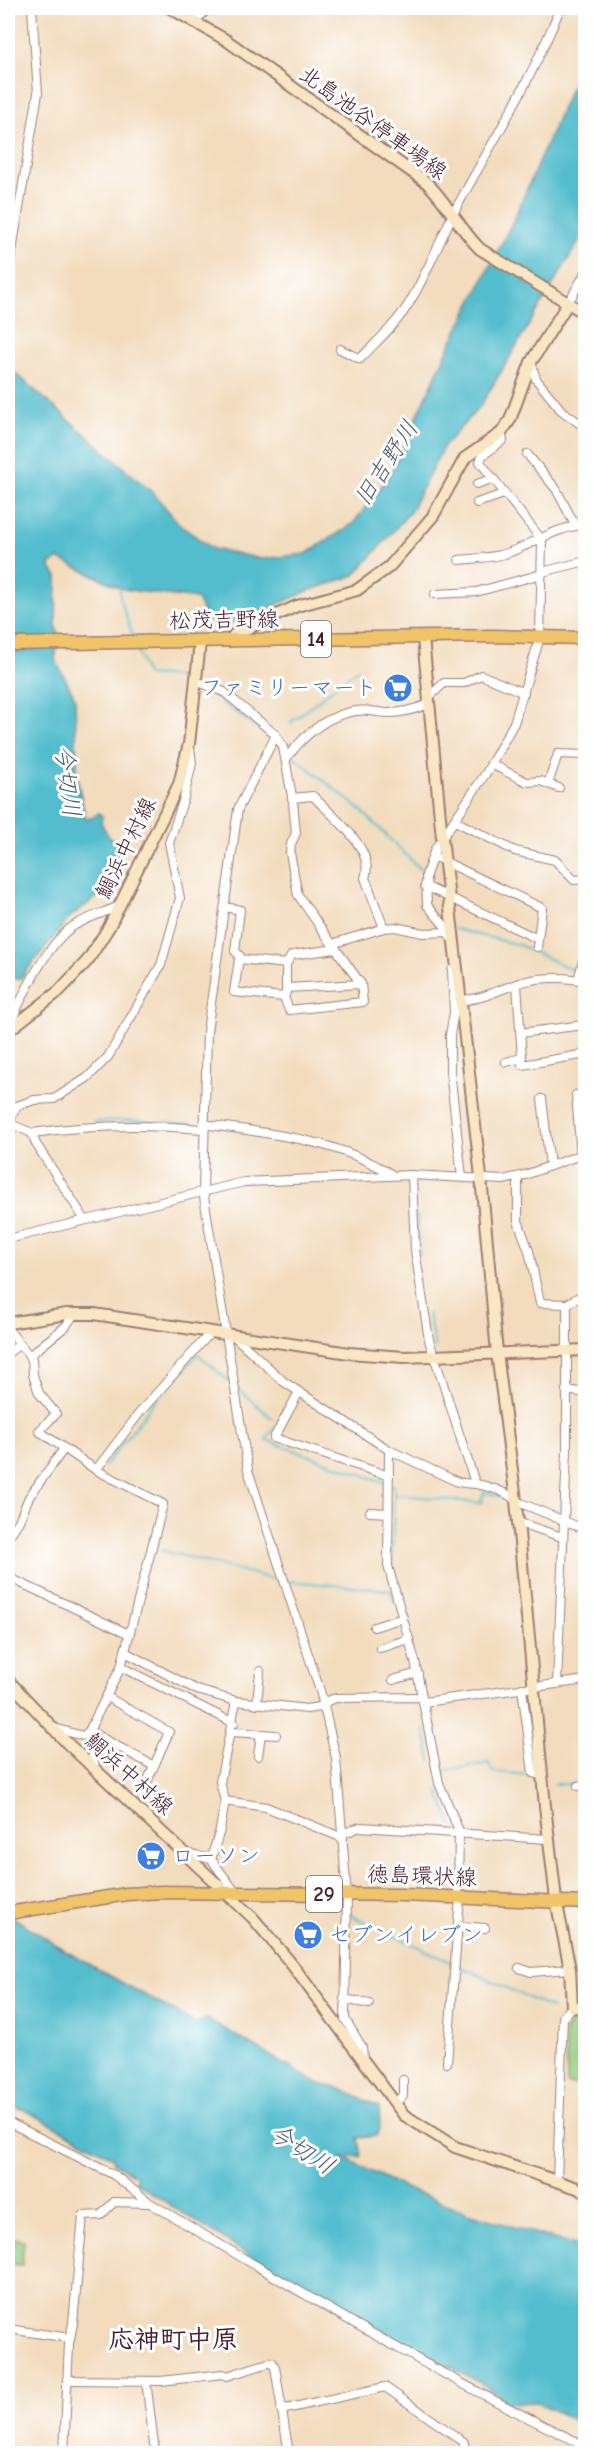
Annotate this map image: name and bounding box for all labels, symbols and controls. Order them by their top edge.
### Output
street label: 北島池谷停車場線 [294,61,452,185]
water label: 旧吉野川 [348,415,424,511]
street label: 松茂吉野線 [169,606,279,634]
road number: 14 [301,621,331,657]
supermarket icon: ファミリーマート [382,672,414,704]
place label: ファミリーマート [201,675,377,701]
water label: 今切川 [50,744,86,818]
street label: 鯛浜中村線 [90,793,162,903]
street label: 鯛浜中村線 [79,1728,179,1820]
supermarket icon: ローソン [135,1840,167,1872]
place label: ローソン [172,1843,260,1869]
street label: 徳島環状線 [367,1861,477,1891]
road number: 29 [306,1876,342,1912]
supermarket icon: セブンイレブン [292,1919,324,1951]
place label: セブンイレブン [329,1922,483,1948]
water label: 今切川 [264,2118,340,2180]
district label: 応神町中原 [108,2325,238,2355]

